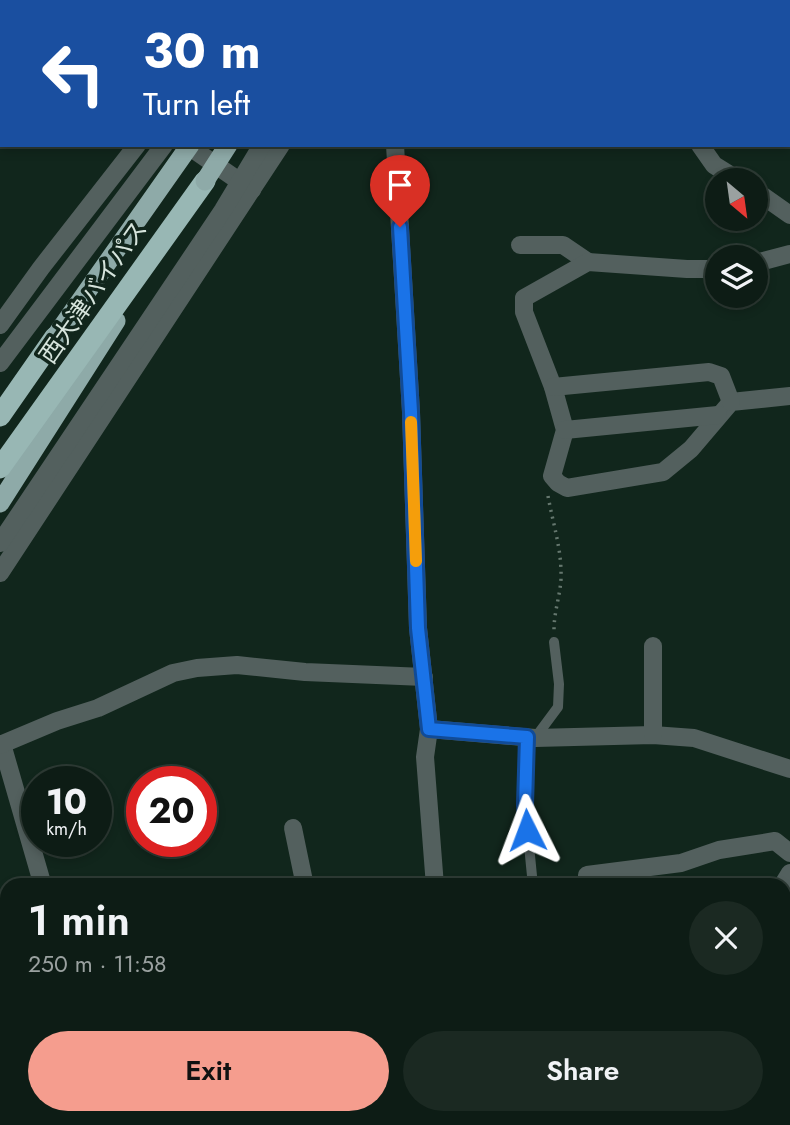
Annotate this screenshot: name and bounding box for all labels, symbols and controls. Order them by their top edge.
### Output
text: 30 m [143,16,261,86]
icon: left [28,28,119,119]
text: Turn left [143,81,250,127]
pin [370,155,430,227]
icon: arrive [381,166,419,204]
north arrow [705,168,768,231]
map controls [705,168,768,308]
street label: 西大津バイパス [31,213,155,371]
button: layers [705,245,768,308]
speed limit sign: 20 [126,766,217,857]
text: 10 [46,777,87,827]
position arrow [490,793,564,867]
text: km/h [46,816,87,842]
text: 1 min [28,890,130,951]
button: close [689,901,763,975]
text: 250 m · 11:58 [28,947,167,981]
button: Exit [28,1031,389,1111]
button: Share [403,1031,763,1111]

